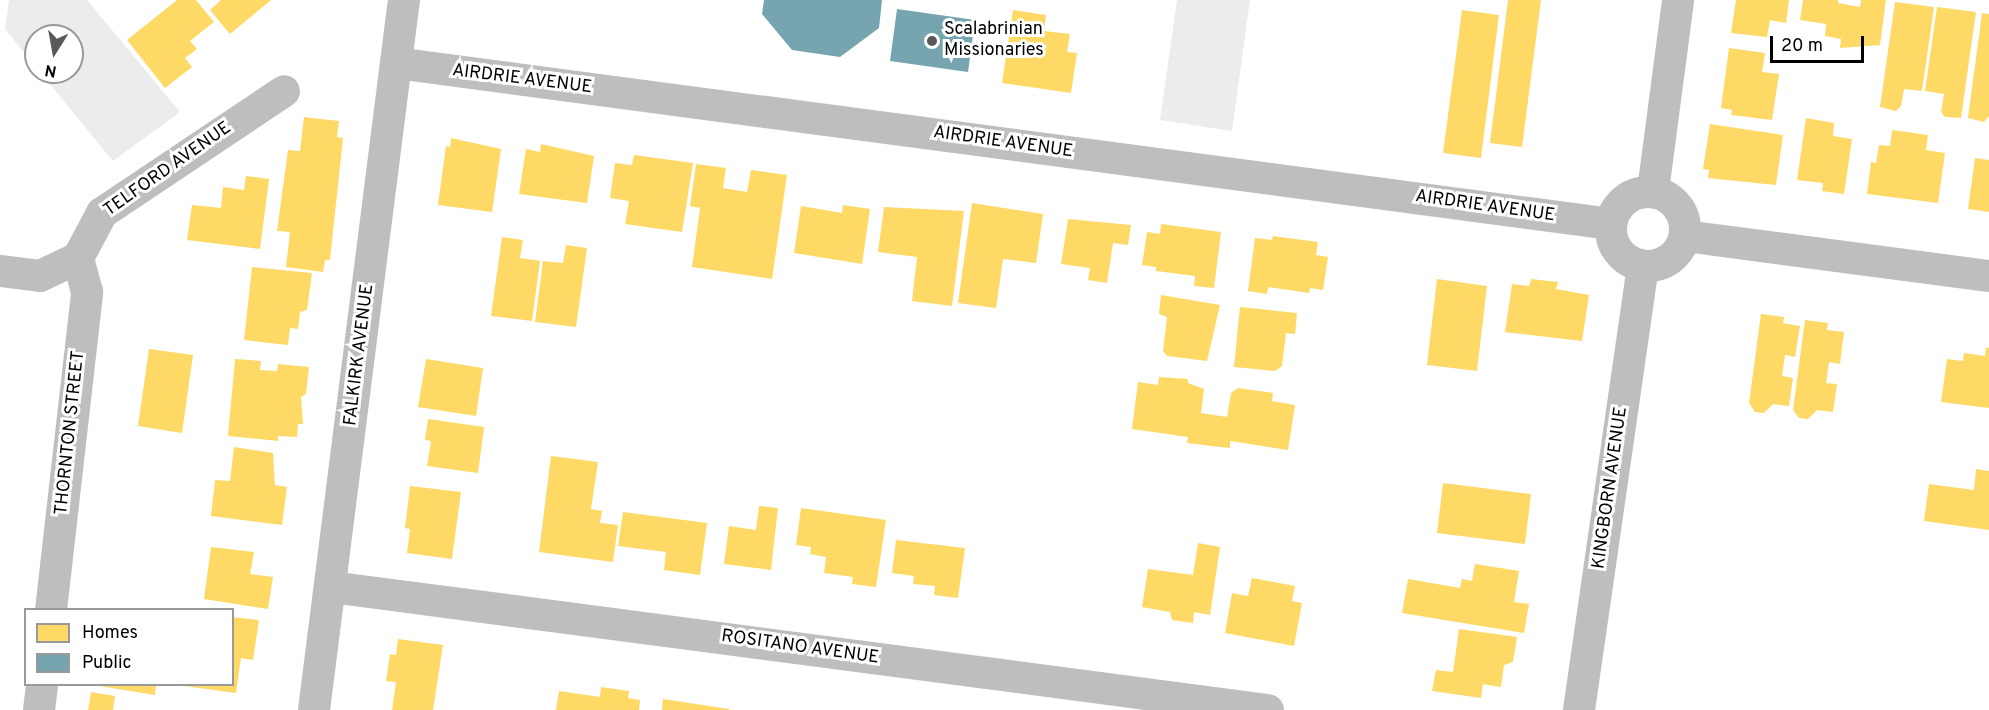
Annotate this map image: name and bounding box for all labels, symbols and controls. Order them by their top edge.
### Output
place label: Scalabrinian Missionaries [944,20,1044,63]
north arrow [24,24,84,84]
scale bar [1773,24,1868,62]
marker: Scalabrinian Missionaries [925,34,939,48]
text: 20 m [1781,35,1823,58]
text: N [43,59,58,81]
street label: AIRDRIE AVENUE [450,61,594,99]
street label: TELFORD AVENUE [100,118,236,222]
street label: AIRDRIE AVENUE [931,122,1075,164]
street label: AIRDRIE AVENUE [1413,186,1557,228]
street label: FALKIRK AVENUE [341,283,379,427]
street label: THORNTON STREET [52,350,90,516]
street label: KINGBORN AVENUE [1589,405,1633,571]
legend [24,608,234,686]
text: Homes [82,622,138,645]
street label: ROSITANO AVENUE [719,626,881,670]
text: Public [82,652,132,675]

